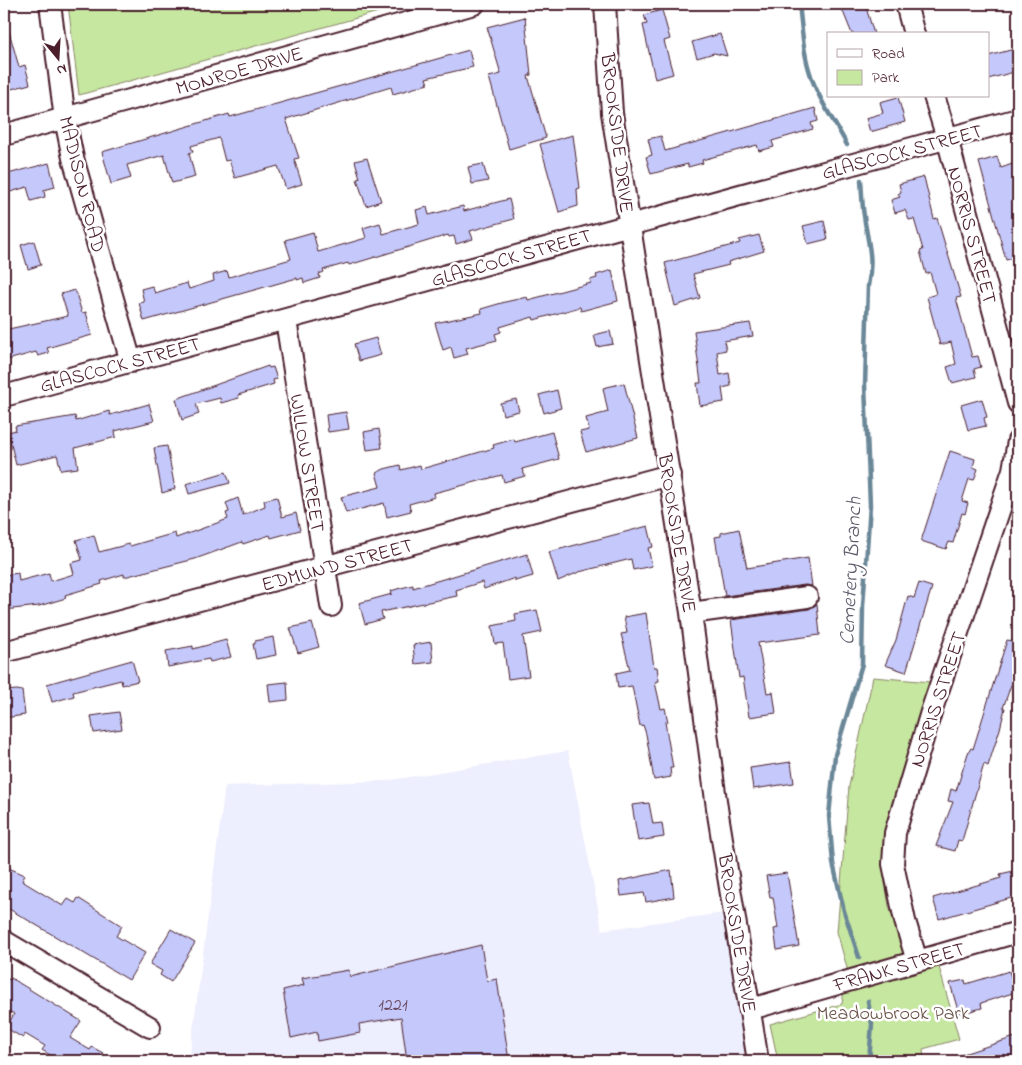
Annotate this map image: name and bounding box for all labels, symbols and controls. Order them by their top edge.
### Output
north arrow [32,32,82,82]
legend [827,32,990,98]
street label: MONROE DRIVE [173,40,307,104]
text: Road [872,43,905,65]
street label: BROOKSIDE DRIVE [591,51,640,215]
text: N [54,57,69,80]
text: Park [872,67,900,89]
street label: MADISON ROAD [50,113,112,256]
street label: GLASCOCK STREET [819,118,986,189]
street label: NORRIS STREET [938,164,1003,308]
street label: GLASCOCK STREET [428,223,595,296]
street label: GLASCOCK STREET [37,331,204,402]
street label: WILLOW STREET [280,392,331,535]
street label: BROOKSIDE DRIVE [648,451,702,615]
water label: Cemetery Branch [833,495,871,646]
street label: EDMUND STREET [259,532,417,601]
street label: NORRIS STREET [904,628,975,771]
street label: BROOKSIDE DRIVE [708,851,762,1015]
street label: FRANK STREET [830,936,969,1001]
house number: 1221 [378,993,408,1019]
park label: Meadowbrook Park [816,1000,970,1029]

